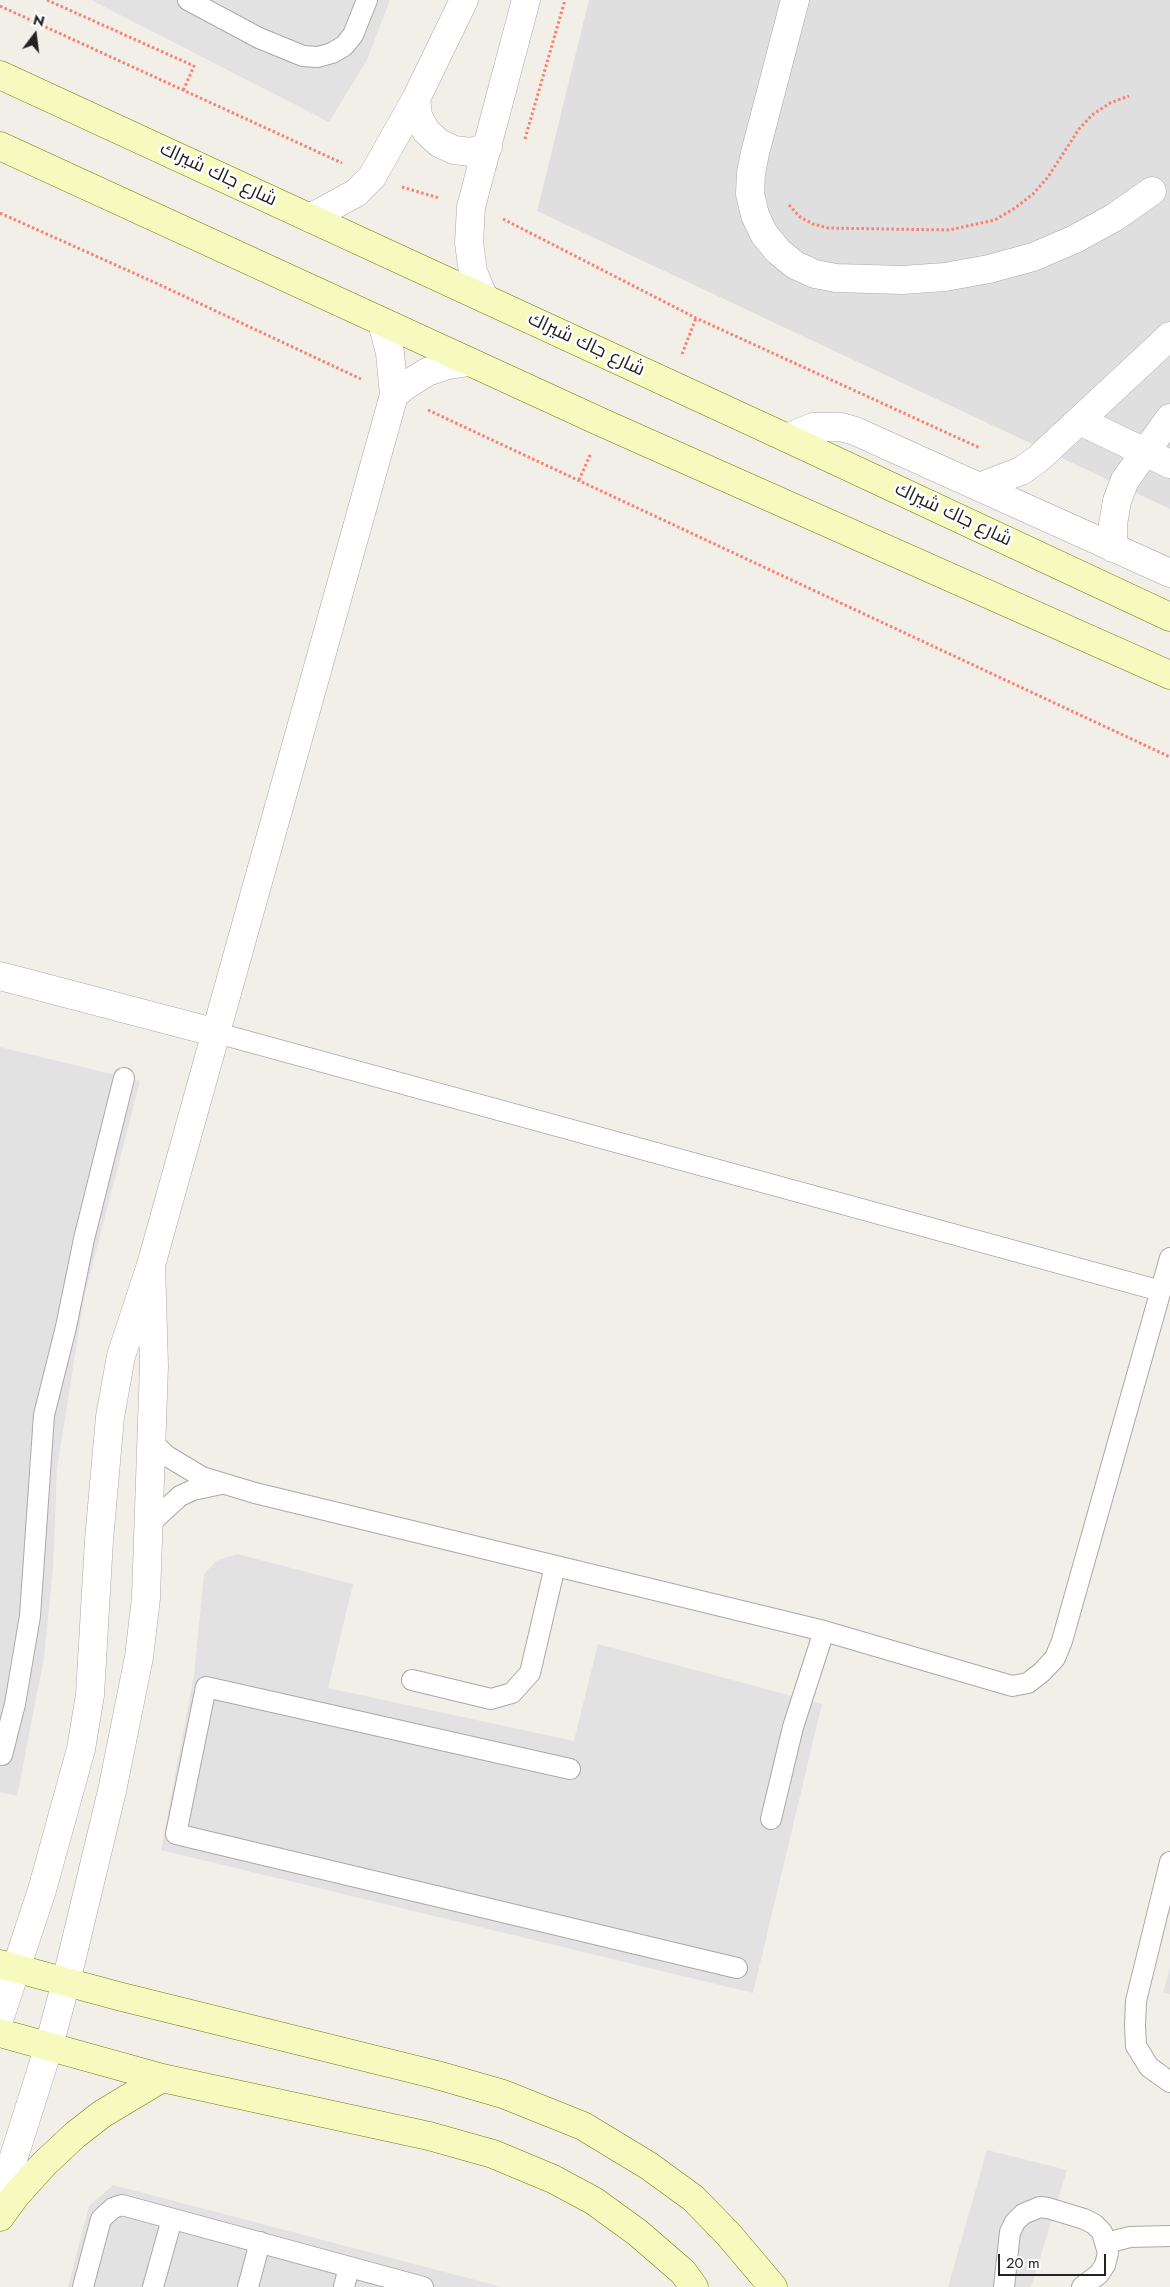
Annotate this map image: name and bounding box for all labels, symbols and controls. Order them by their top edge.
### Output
text: N [31,9,47,32]
north arrow [10,10,60,60]
street label: شارع جاك شيراك [156,138,280,212]
street label: شارع جاك شيراك [524,308,648,382]
street label: شارع جاك شيراك [891,478,1015,552]
scale bar [1000,2244,1108,2276]
text: 20 m [1006,2252,1040,2274]

